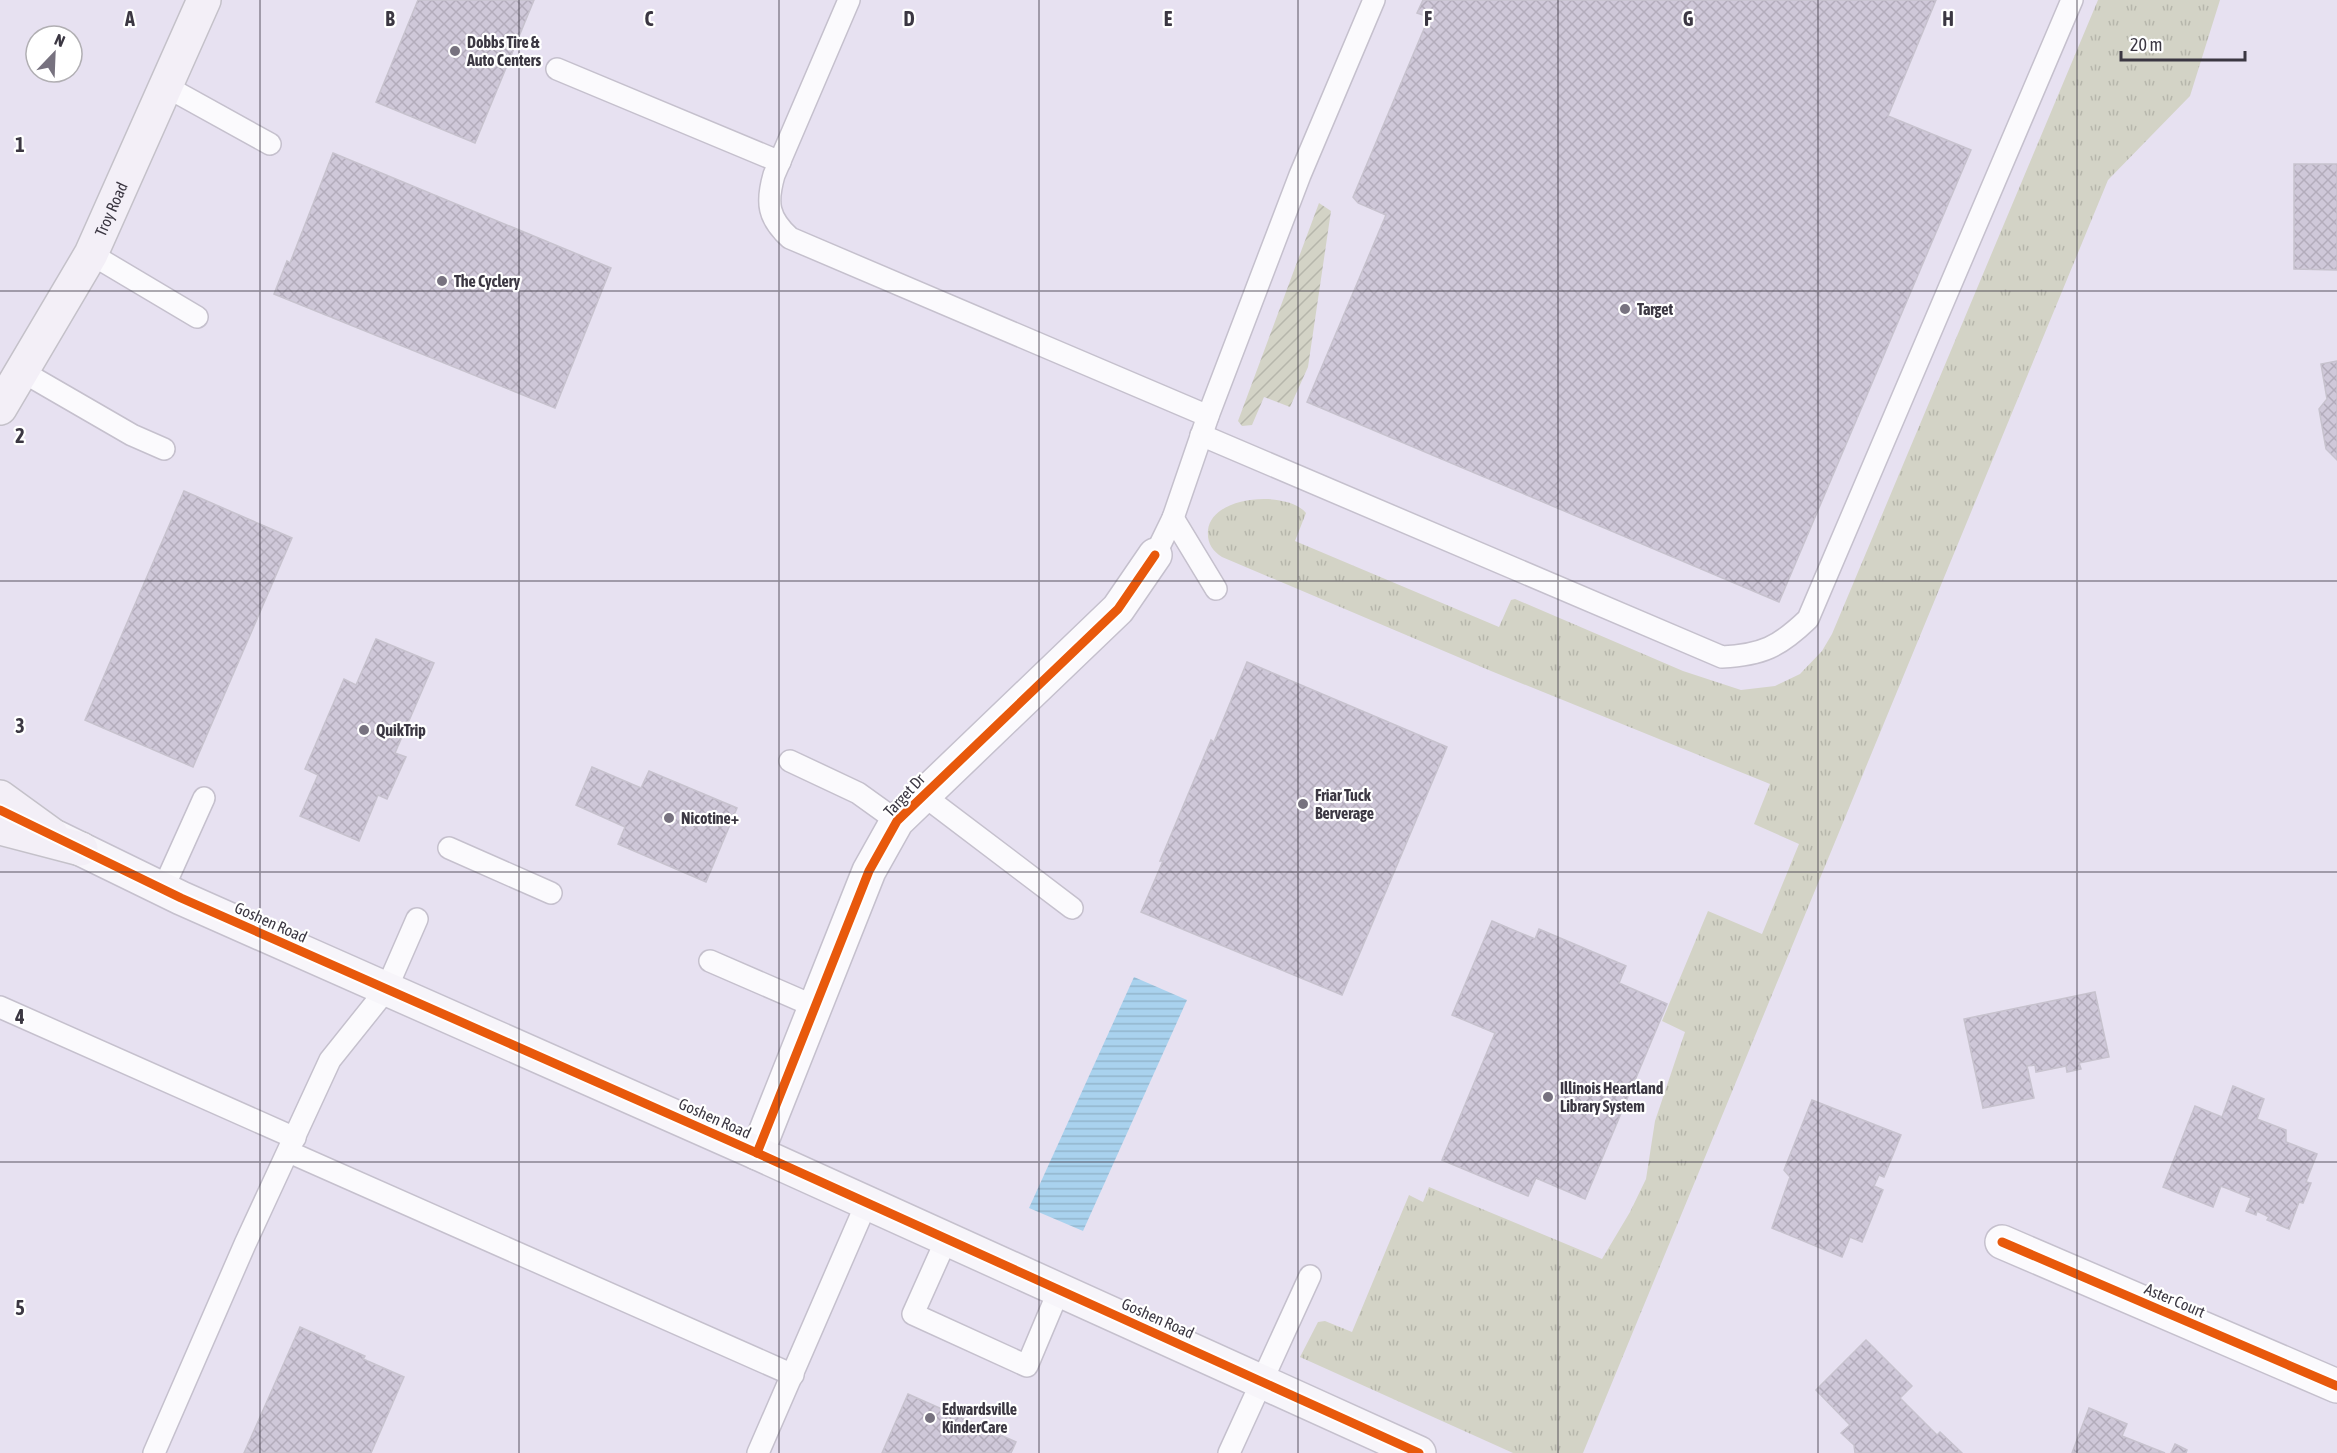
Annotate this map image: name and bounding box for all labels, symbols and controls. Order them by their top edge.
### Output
text: A [124,7,135,30]
text: B [385,7,395,30]
text: C [645,7,654,30]
text: D [903,7,915,30]
text: E [1164,7,1173,30]
text: F [1424,7,1432,30]
text: G [1683,7,1694,30]
text: H [1942,7,1954,30]
north arrow [24,24,84,84]
scale bar [2121,24,2246,62]
text: N [52,30,68,50]
place label: Dobbs Tire & Auto Centers [466,33,541,69]
text: 20 m [2130,34,2162,55]
marker: Dobbs Tire & Auto Centers [448,44,462,58]
text: 1 [15,133,25,156]
street label: Troy Road [91,179,131,239]
place label: The Cyclery [454,272,521,290]
marker: The Cyclery [435,274,449,288]
place label: Target [1637,300,1673,318]
marker: Target [1618,302,1632,316]
text: 2 [15,424,25,447]
text: 3 [15,714,25,737]
place label: QuikTrip [376,721,426,739]
marker: QuikTrip [357,723,371,737]
street label: Target Dr [880,770,929,821]
place label: Friar Tuck Berverage [1315,786,1374,822]
marker: Friar Tuck Berverage [1296,797,1310,811]
place label: Nicotine+ [681,809,739,827]
marker: Nicotine+ [662,811,676,825]
street label: Goshen Road [232,898,310,946]
text: 4 [14,1005,25,1028]
place label: Illinois Heartland Library System [1560,1079,1664,1115]
marker: Illinois Heartland Library System [1541,1090,1555,1104]
street label: Goshen Road [676,1094,754,1142]
street label: Aster Court [2142,1279,2208,1321]
street label: Goshen Road [1119,1294,1197,1342]
text: 5 [15,1296,25,1319]
place label: Edwardsville KinderCare [942,1400,1017,1436]
marker: Edwardsville KinderCare [923,1411,937,1425]

